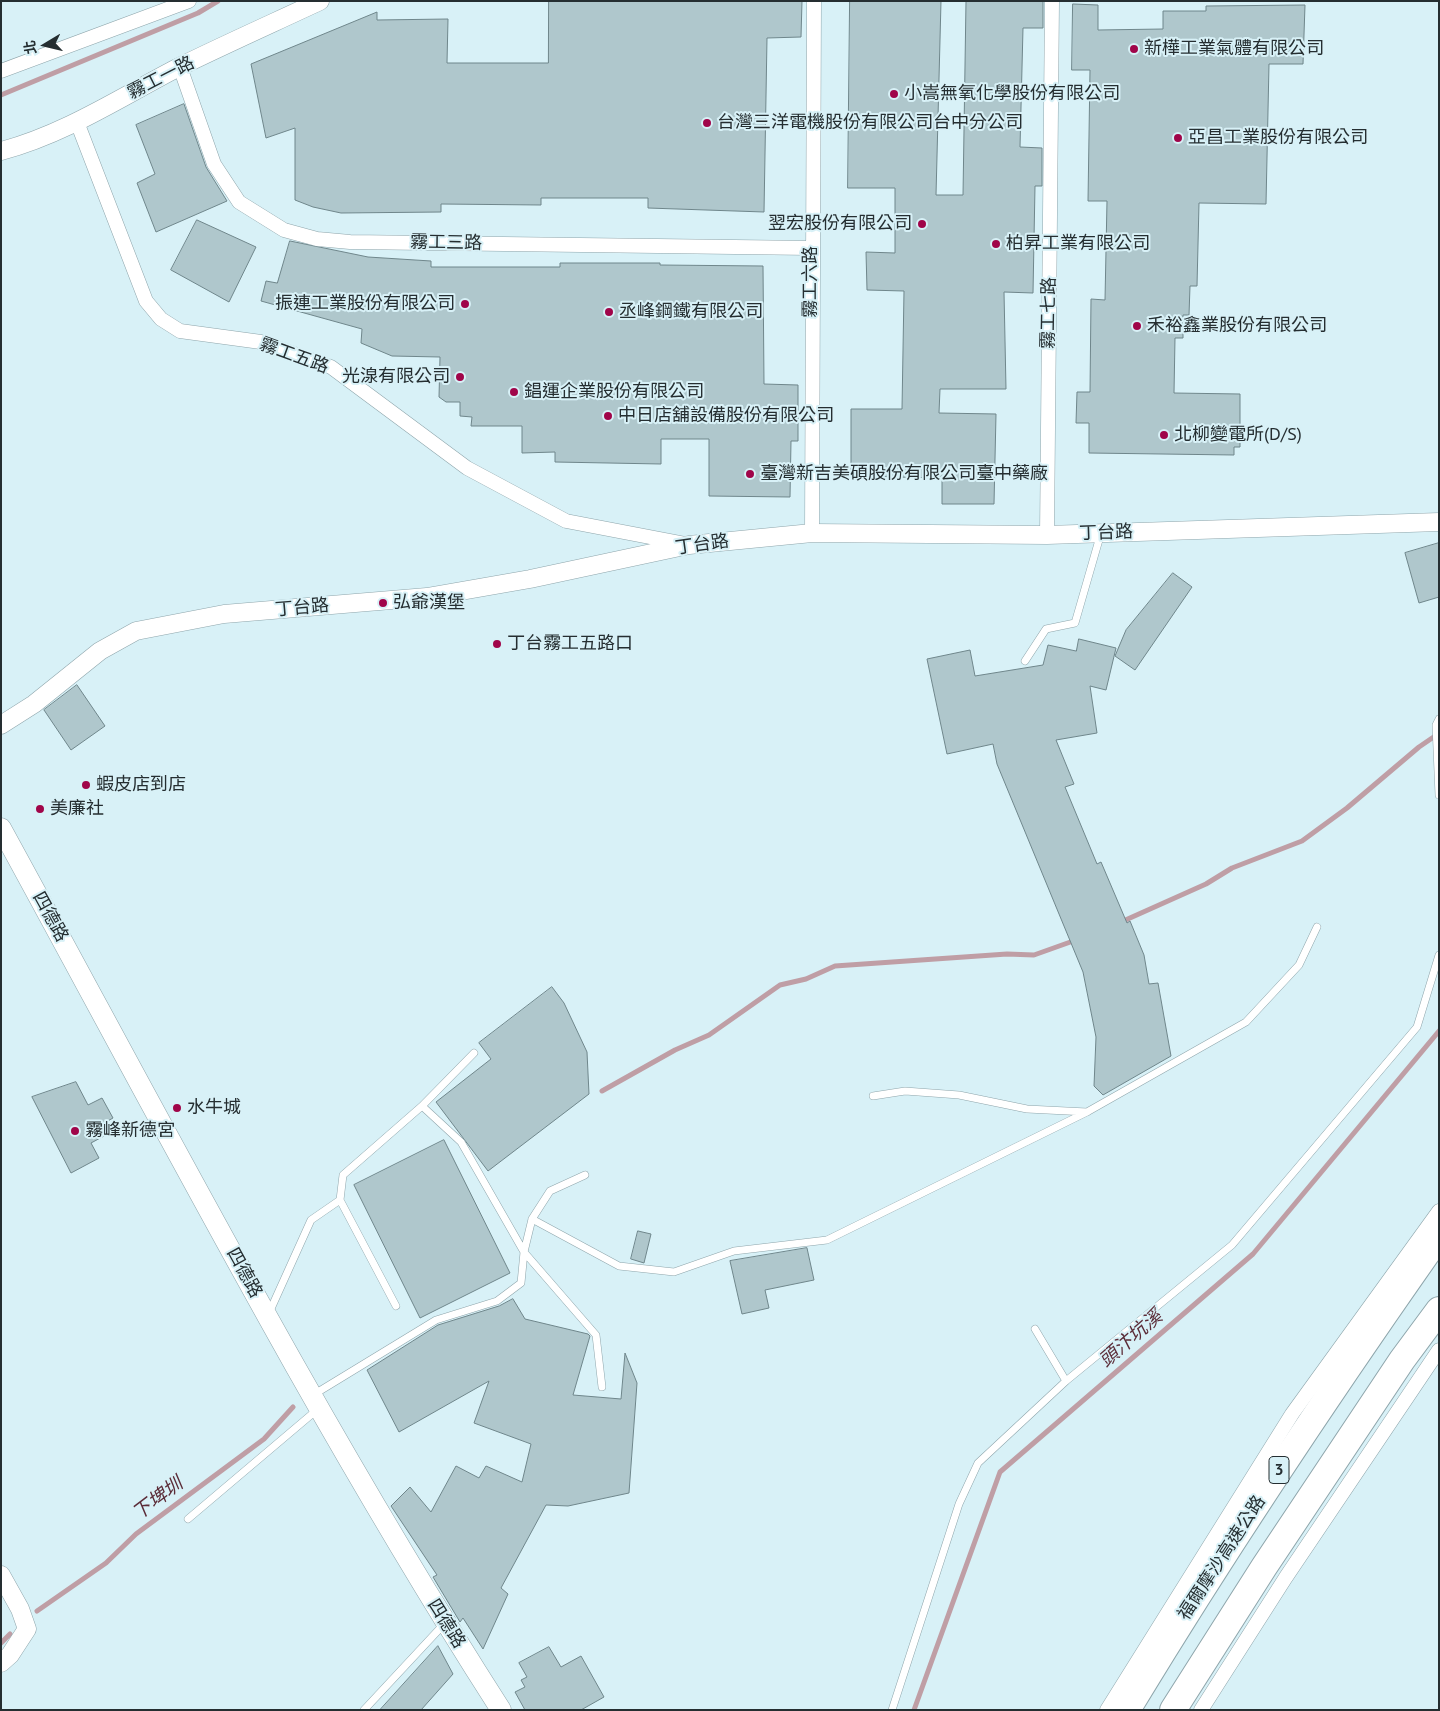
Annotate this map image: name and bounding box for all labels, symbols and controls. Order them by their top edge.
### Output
north arrow [20,20,70,70]
place label: 新樺工業氣體有限公司 [1144,38,1324,60]
text: 北 [20,39,40,56]
marker: 新樺工業氣體有限公司 [1128,43,1140,55]
street label: 霧工一路 [124,52,198,104]
place label: 小嵩無氧化學股份有限公司 [904,83,1120,105]
marker: 小嵩無氧化學股份有限公司 [888,88,900,100]
place label: 台灣三洋電機股份有限公司台中分公司 [717,112,1023,134]
marker: 台灣三洋電機股份有限公司台中分公司 [701,117,713,129]
place label: 亞昌工業股份有限公司 [1188,127,1368,149]
marker: 亞昌工業股份有限公司 [1172,132,1184,144]
place label: 翌宏股份有限公司 [768,213,912,235]
marker: 翌宏股份有限公司 [916,218,928,230]
street label: 霧工三路 [410,232,482,254]
place label: 柏昇工業有限公司 [1006,233,1150,255]
marker: 柏昇工業有限公司 [990,238,1002,250]
street label: 霧工六路 [800,246,822,318]
street label: 霧工七路 [1038,277,1060,349]
place label: 振連工業股份有限公司 [275,293,455,315]
marker: 振連工業股份有限公司 [459,298,471,310]
place label: 丞峰鋼鐵有限公司 [619,301,763,323]
marker: 丞峰鋼鐵有限公司 [603,306,615,318]
place label: 禾裕鑫業股份有限公司 [1147,315,1327,337]
marker: 禾裕鑫業股份有限公司 [1131,320,1143,332]
street label: 霧工五路 [256,334,332,378]
place label: 光湶有限公司 [342,366,450,388]
marker: 光湶有限公司 [454,371,466,383]
place label: 錩運企業股份有限公司 [524,381,704,403]
marker: 錩運企業股份有限公司 [508,386,520,398]
place label: 中日店舖設備股份有限公司 [618,405,834,427]
marker: 中日店舖設備股份有限公司 [602,410,614,422]
place label: 北柳變電所(D/S) [1174,424,1302,446]
marker: 北柳變電所(D/S) [1158,429,1170,441]
place label: 臺灣新吉美碩股份有限公司臺中藥廠 [760,463,1048,485]
marker: 臺灣新吉美碩股份有限公司臺中藥廠 [744,468,756,480]
street label: 丁台路 [1079,521,1133,545]
street label: 丁台路 [674,531,730,559]
place label: 弘爺漢堡 [393,592,465,614]
street label: 丁台路 [274,595,330,621]
marker: 弘爺漢堡 [377,597,389,609]
place label: 丁台霧工五路口 [507,633,633,655]
marker: 丁台霧工五路口 [491,638,503,650]
place label: 蝦皮店到店 [96,774,186,796]
marker: 蝦皮店到店 [80,779,92,791]
place label: 美廉社 [50,798,104,820]
marker: 美廉社 [34,803,46,815]
street label: 四德路 [27,888,73,946]
place label: 水牛城 [187,1097,241,1119]
marker: 水牛城 [171,1102,183,1114]
place label: 霧峰新德宮 [85,1120,175,1142]
marker: 霧峰新德宮 [69,1125,81,1137]
street label: 四德路 [221,1244,267,1302]
water label: 頭汴坑溪 [1095,1305,1167,1373]
road number: 3 [1269,1456,1289,1484]
water label: 下埤圳 [128,1473,188,1525]
street label: 福爾摩沙高速公路 [1174,1492,1270,1624]
street label: 四德路 [423,1595,469,1653]

